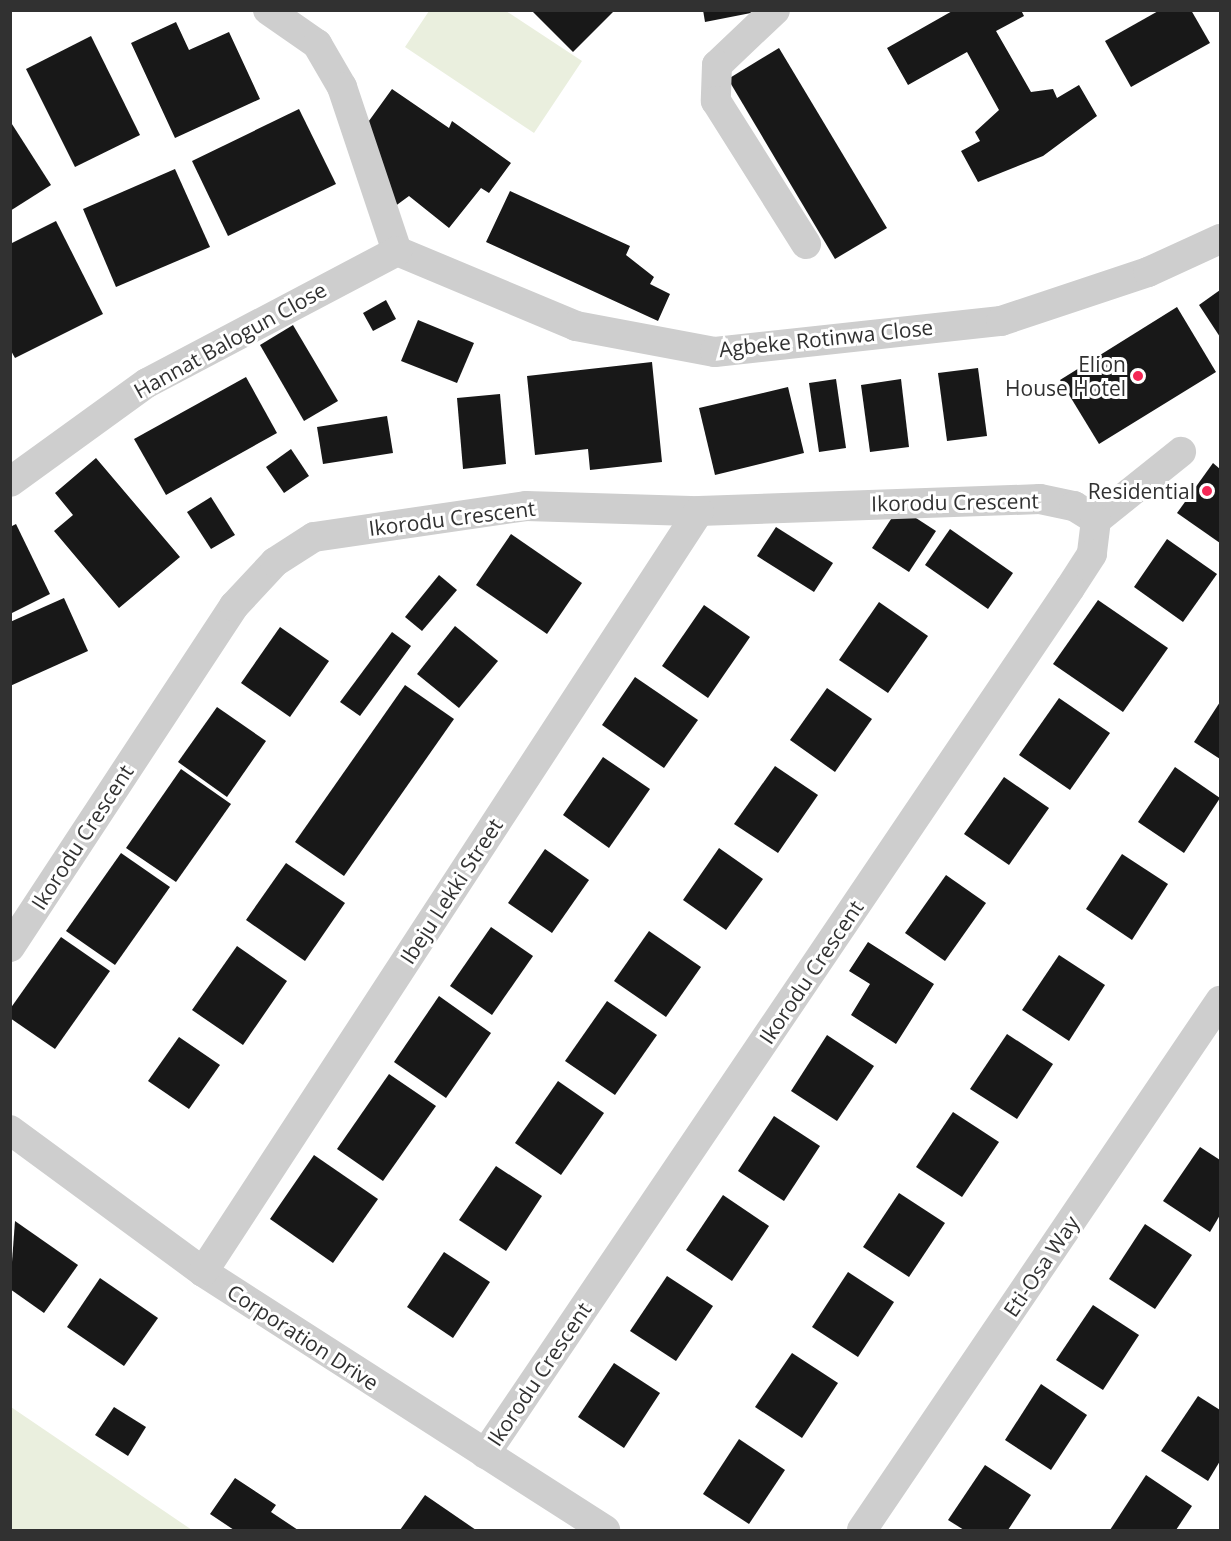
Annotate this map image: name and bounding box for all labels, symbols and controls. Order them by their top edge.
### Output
street label: Hannat Balogun Close [129,277,331,403]
street label: Agbeke Rotinwa Close [718,314,934,362]
place label: Elion House Hotel [1005,351,1126,401]
marker: Elion House Hotel [1131,369,1145,383]
place label: Residential [1088,478,1195,504]
marker: Residential [1200,484,1214,498]
street label: Ikorodu Crescent [871,488,1039,516]
street label: Ikorodu Crescent [367,495,537,541]
street label: Ikorodu Crescent [26,760,138,914]
street label: Ibeju Lekki Street [395,814,507,968]
street label: Ikorodu Crescent [754,895,868,1049]
street label: Eti-Osa Way [998,1211,1084,1321]
street label: Corporation Drive [223,1279,383,1395]
street label: Ikorodu Crescent [482,1297,596,1451]

